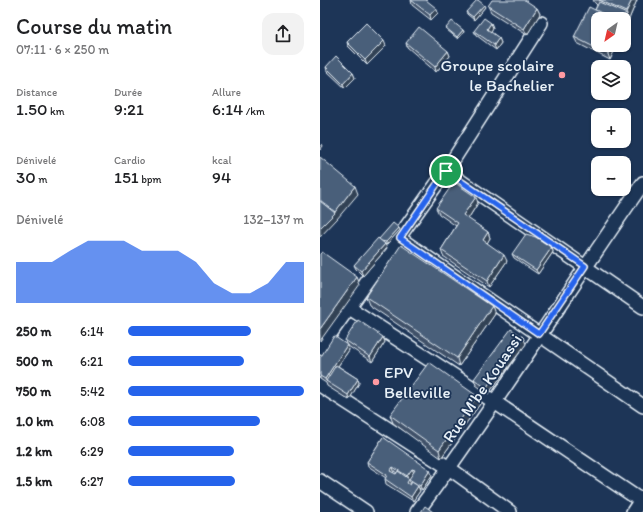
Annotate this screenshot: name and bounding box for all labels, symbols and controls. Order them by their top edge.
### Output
north arrow [591,12,631,52]
map controls [591,12,631,196]
text: Course du matin [16,13,172,40]
button: share [262,13,304,55]
text: 07:11 · 6 × 250 m [16,42,109,57]
place label: Groupe scolaire le Bachelier [440,55,555,95]
button: layers [591,60,631,100]
marker: Groupe scolaire le Bachelier [557,70,567,80]
text: Distance [16,86,57,99]
text: Durée [114,86,142,99]
text: Allure [212,86,241,99]
text: 1.50 [16,99,47,119]
text: 9:21 [114,99,144,119]
text: 6:14 [212,99,243,119]
text: km [47,105,65,118]
text: /km [243,105,265,118]
button: + [591,108,631,148]
text: Dénivelé [16,154,56,167]
text: Cardio [114,154,145,167]
text: kcal [212,154,232,167]
pin [429,154,463,188]
button: − [591,156,631,196]
icon: arrive [435,160,457,182]
text: 30 [16,167,36,187]
text: 151 [114,167,139,187]
text: 94 [212,167,231,187]
text: m [36,173,47,186]
text: bpm [139,173,162,186]
text: Dénivelé [16,212,64,227]
text: 132–137 m [243,212,304,227]
text: 250 m [16,324,52,339]
text: 6:14 [80,324,104,339]
street label: Rue M'be Kouassi [438,330,526,446]
text: 500 m [16,354,53,369]
text: 6:21 [80,354,103,369]
place label: EPV Belleville [384,362,451,402]
marker: EPV Belleville [371,377,381,387]
text: 750 m [16,384,51,399]
text: 5:42 [80,384,105,399]
text: 1.0 km [16,414,53,429]
text: 6:08 [80,414,105,429]
text: 1.2 km [16,444,52,459]
text: 6:29 [80,444,104,459]
text: 1.5 km [16,474,52,489]
text: 6:27 [80,474,103,489]

